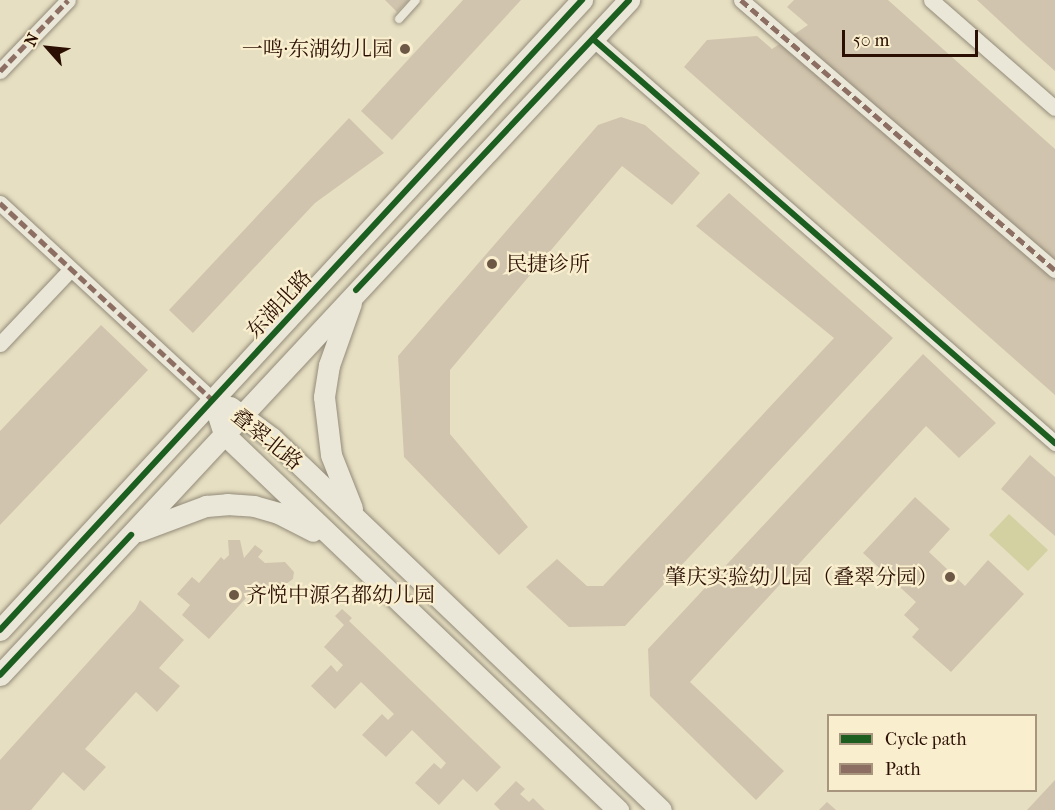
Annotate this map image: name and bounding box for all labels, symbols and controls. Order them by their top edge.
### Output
north arrow [18,18,78,78]
scale bar [845,18,982,56]
text: N [20,30,43,49]
text: 50 m [853,30,889,51]
place label: 一鸣·东湖幼儿园 [242,36,393,62]
marker: 一鸣·东湖幼儿园 [398,42,412,56]
place label: 民捷诊所 [506,251,590,277]
marker: 民捷诊所 [483,255,501,273]
street label: 东湖北路 [241,265,317,343]
street label: 叠翠北路 [226,403,308,475]
place label: 肇庆实验幼儿园（叠翠分园） [665,564,938,590]
marker: 肇庆实验幼儿园（叠翠分园） [943,570,957,584]
place label: 齐悦中源名都幼儿园 [246,582,435,608]
marker: 齐悦中源名都幼儿园 [227,588,241,602]
legend [827,714,1037,792]
text: Cycle path [885,729,966,750]
text: Path [885,759,921,780]

